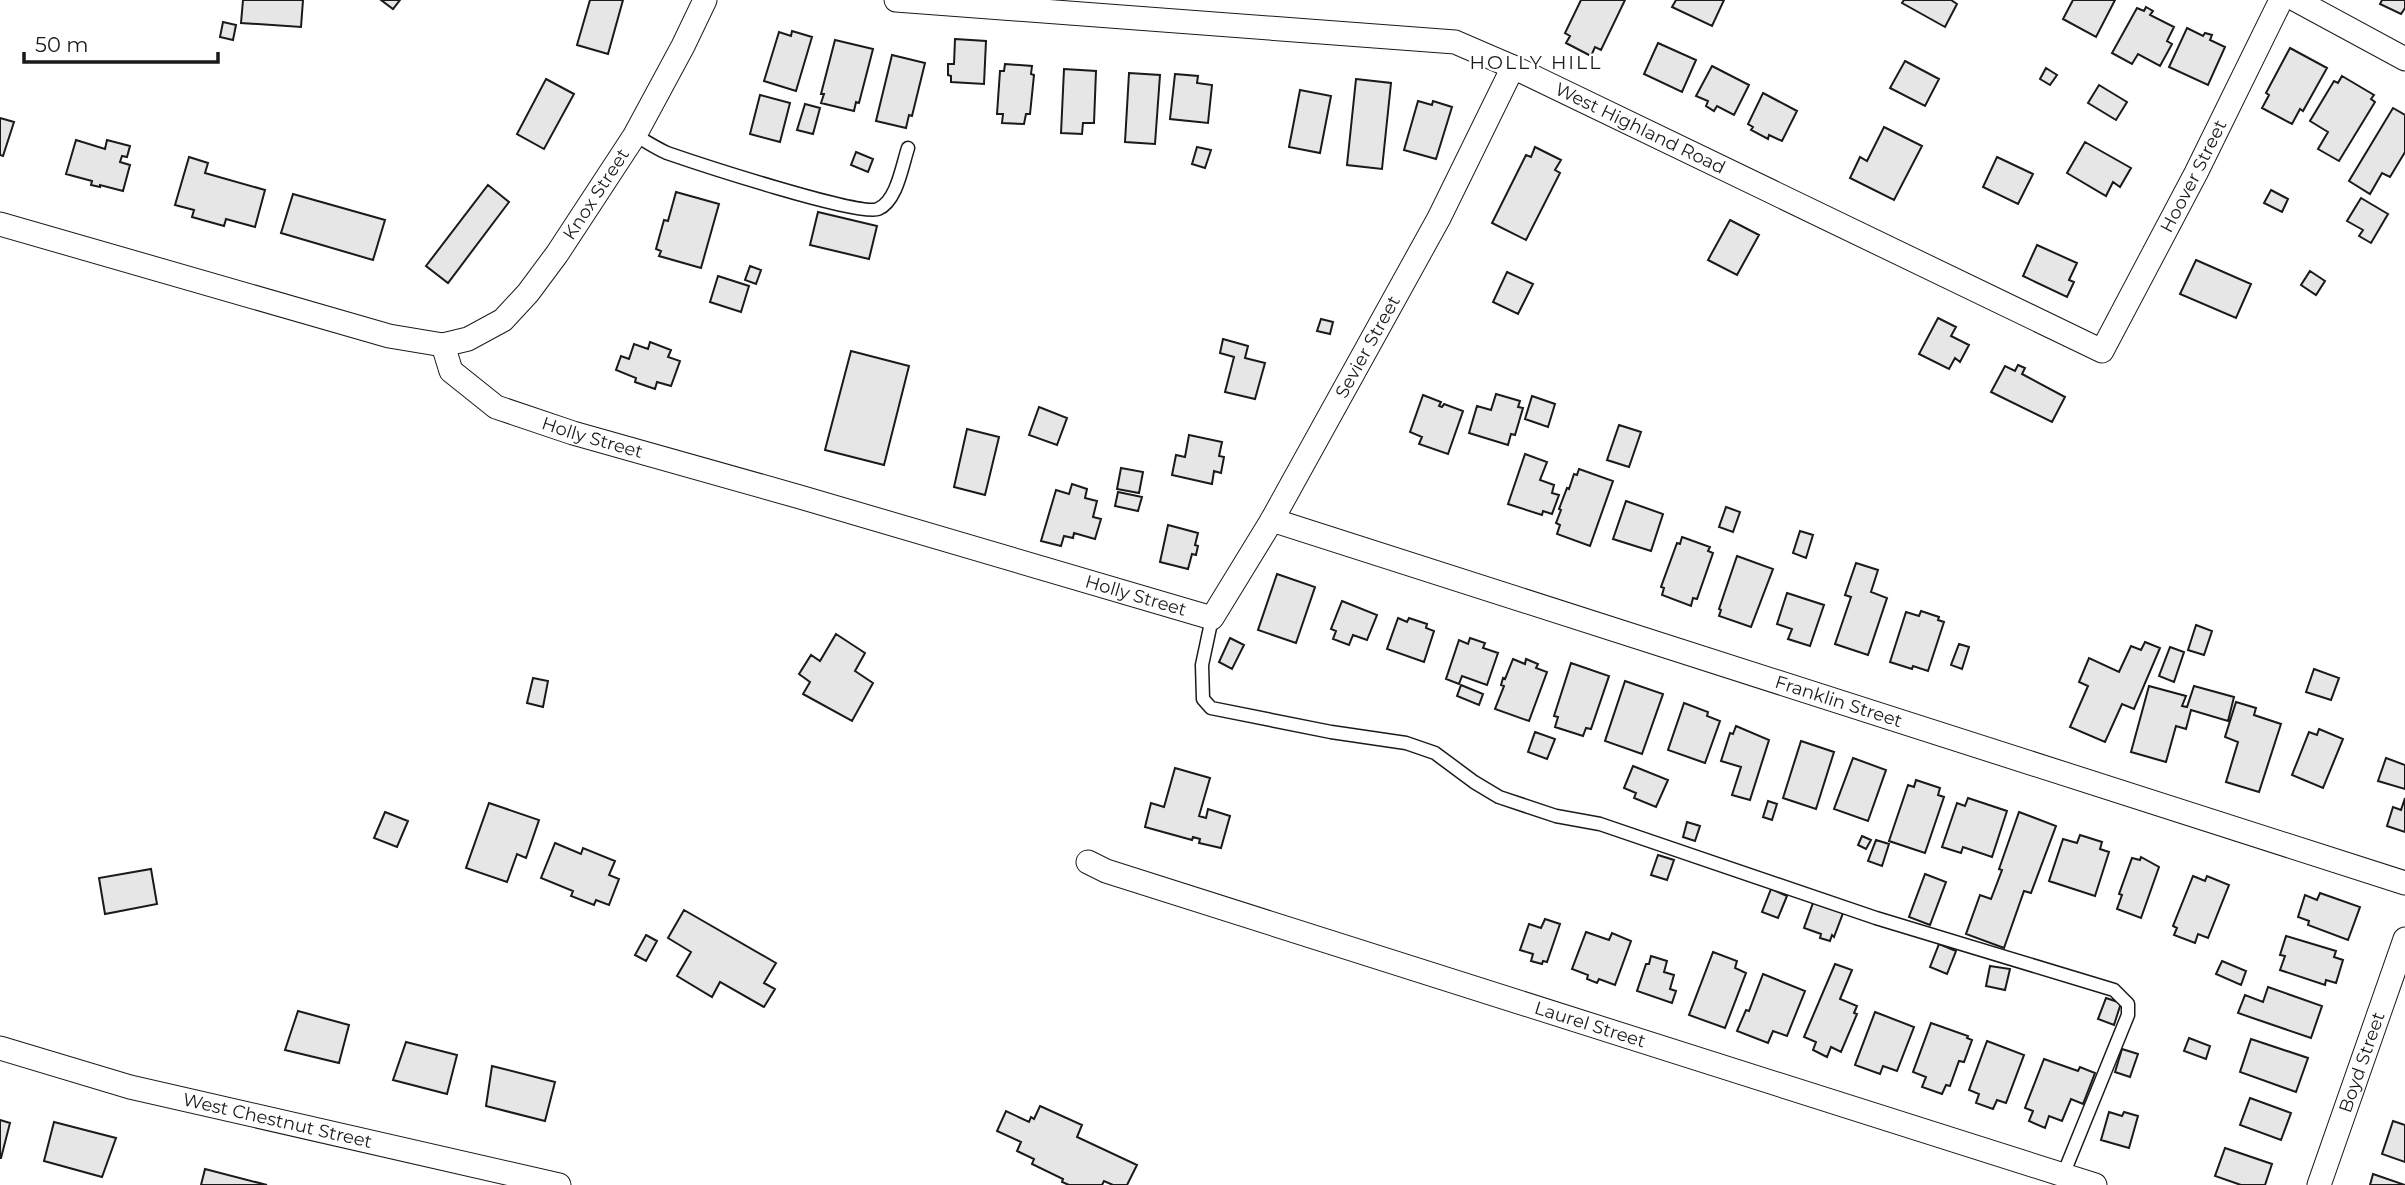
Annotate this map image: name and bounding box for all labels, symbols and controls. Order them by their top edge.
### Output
scale bar [24,21,219,65]
text: 50 m [35,32,89,57]
district label: HOLLY HILL [1470,51,1602,74]
street label: West Highland Road [1552,78,1729,179]
street label: Hoover Street [2156,116,2231,236]
street label: Knox Street [558,144,634,244]
street label: Sevier Street [1331,292,1405,402]
street label: Holly Street [539,412,645,463]
street label: Holly Street [1083,570,1189,621]
street label: Franklin Street [1772,671,1905,732]
street label: Laurel Street [1532,997,1648,1053]
street label: Boyd Street [2334,1009,2390,1116]
street label: West Chestnut Street [181,1088,374,1153]

